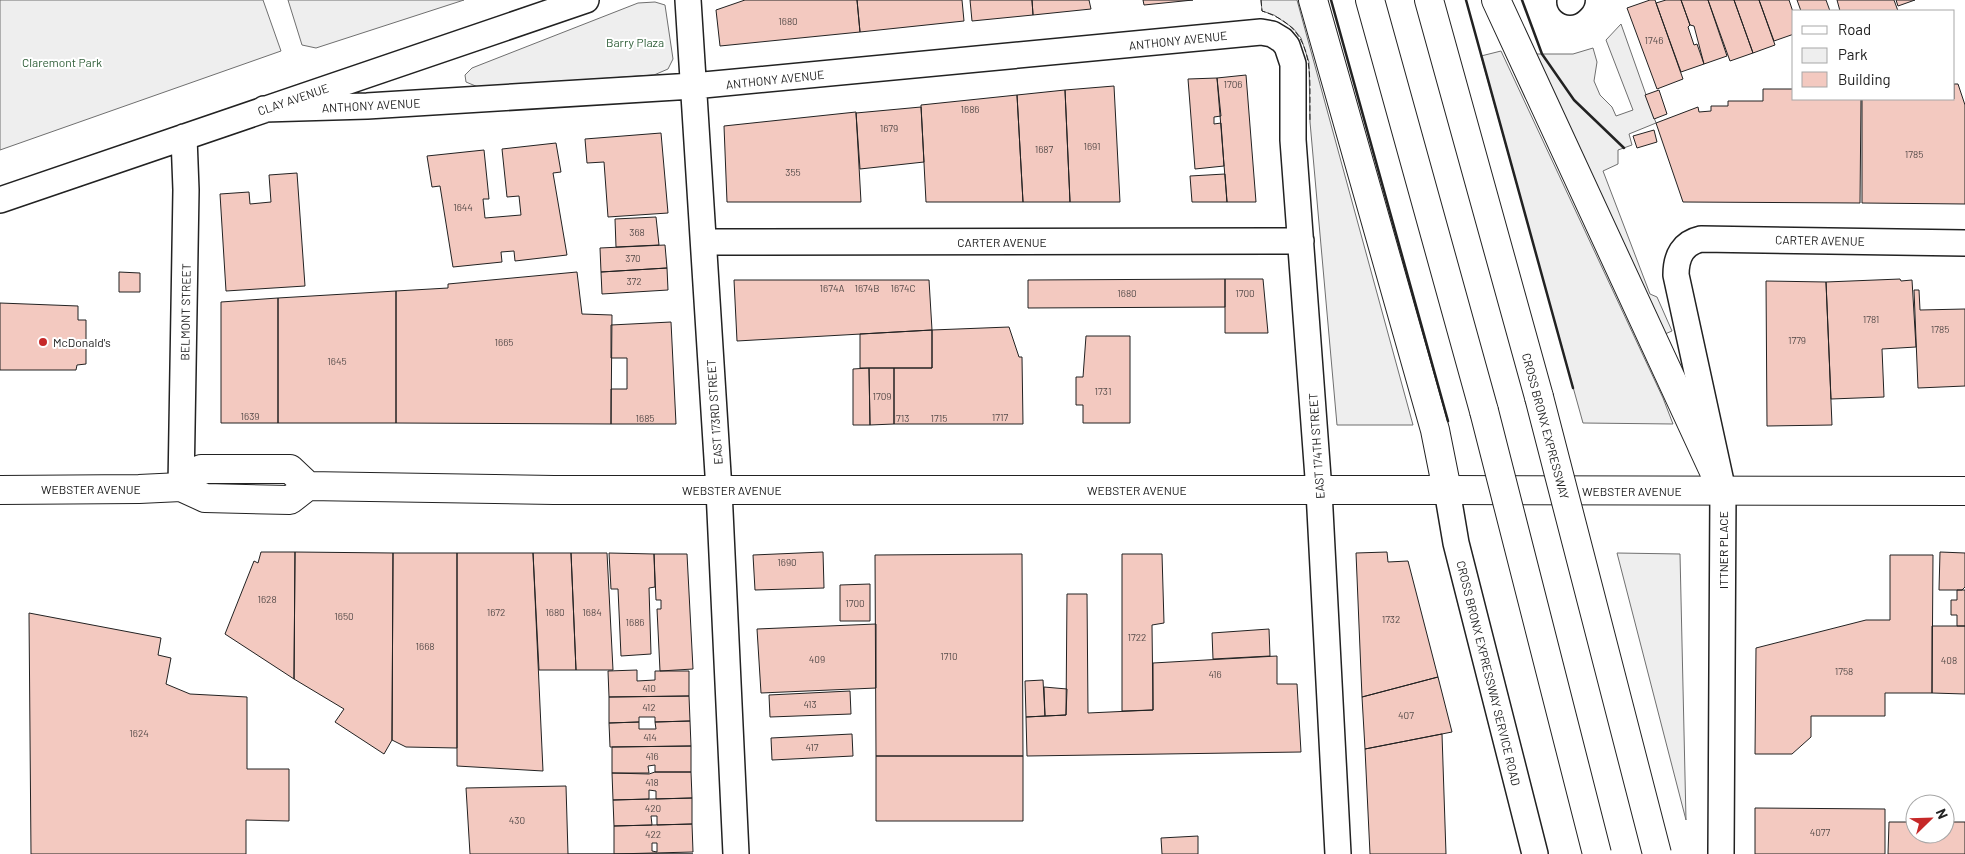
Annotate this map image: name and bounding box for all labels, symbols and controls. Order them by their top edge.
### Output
legend [1792,10,1955,100]
house number: 1680 [778,15,798,27]
text: Road [1838,20,1871,38]
street label: ANTHONY AVENUE [1128,28,1228,52]
house number: 1746 [1645,34,1663,46]
park label: Barry Plaza [606,35,664,49]
text: Park [1838,45,1868,63]
park label: Claremont Park [22,55,102,69]
street label: ANTHONY AVENUE [725,67,825,91]
text: Building [1838,70,1891,88]
house number: 1706 [1223,78,1243,90]
street label: CLAY AVENUE [256,80,330,118]
street label: ANTHONY AVENUE [321,95,421,115]
house number: 1686 [960,103,980,115]
house number: 1679 [880,122,898,134]
house number: 1691 [1083,140,1101,152]
house number: 1687 [1035,143,1054,155]
house number: 1785 [1905,148,1923,160]
house number: 355 [785,166,801,178]
house number: 1644 [453,201,473,213]
house number: 368 [629,226,645,238]
street label: CARTER AVENUE [1775,232,1865,248]
street label: CARTER AVENUE [957,235,1047,249]
house number: 370 [625,252,641,264]
street label: BELMONT STREET [177,263,193,361]
house number: 372 [626,275,642,287]
house number: 1674A [820,282,844,294]
house number: 1674B [854,282,880,294]
house number: 1674C [891,282,915,294]
house number: 1680 [1117,287,1137,299]
house number: 1700 [1235,287,1255,299]
house number: 1781 [1863,313,1879,325]
house number: 1785 [1931,323,1949,335]
house number: 1779 [1788,334,1806,346]
place label: McDonald's [53,335,111,349]
marker: McDonald's [37,336,49,348]
house number: 1665 [495,336,513,348]
street label: CROSS BRONX EXPRESSWAY [1520,351,1572,501]
house number: 1645 [327,355,347,367]
street label: EAST 173RD STREET [703,359,725,465]
house number: 1731 [1095,385,1111,397]
house number: 1709 [872,390,892,402]
street label: EAST 174TH STREET [1305,393,1327,499]
house number: 1639 [240,410,260,422]
house number: 1717 [992,411,1009,423]
house number: 1685 [636,412,655,424]
house number: 1713 [893,412,909,424]
house number: 1715 [931,412,947,424]
street label: WEBSTER AVENUE [41,482,141,496]
street label: WEBSTER AVENUE [682,483,782,497]
street label: WEBSTER AVENUE [1087,483,1187,497]
street label: WEBSTER AVENUE [1582,484,1682,498]
street label: ITTNER PLACE [1716,511,1730,589]
house number: 1690 [777,556,797,568]
street label: CROSS BRONX EXPRESSWAY SERVICE ROAD [1454,559,1524,787]
house number: 1628 [257,593,277,605]
house number: 1700 [845,597,865,609]
house number: 1672 [487,606,505,618]
house number: 1680 [545,606,565,618]
house number: 1684 [582,606,602,618]
house number: 1650 [334,610,354,622]
house number: 1732 [1382,613,1400,625]
house number: 1686 [625,616,645,628]
house number: 1722 [1128,631,1146,643]
house number: 1668 [415,640,435,652]
house number: 1710 [940,650,958,662]
house number: 409 [809,653,825,665]
house number: 408 [1941,654,1957,666]
house number: 1758 [1835,665,1853,677]
house number: 416 [1208,668,1222,680]
house number: 410 [642,682,656,694]
house number: 413 [803,698,817,710]
house number: 412 [642,701,656,713]
house number: 407 [1398,709,1414,721]
house number: 1624 [129,727,149,739]
house number: 414 [643,731,657,743]
house number: 417 [806,741,819,753]
house number: 416 [645,750,659,762]
house number: 418 [645,776,659,788]
north arrow [1905,794,1955,844]
house number: 420 [645,802,661,814]
text: N [1933,806,1952,821]
house number: 430 [509,814,525,826]
house number: 4077 [1810,826,1831,838]
house number: 422 [645,828,661,840]

